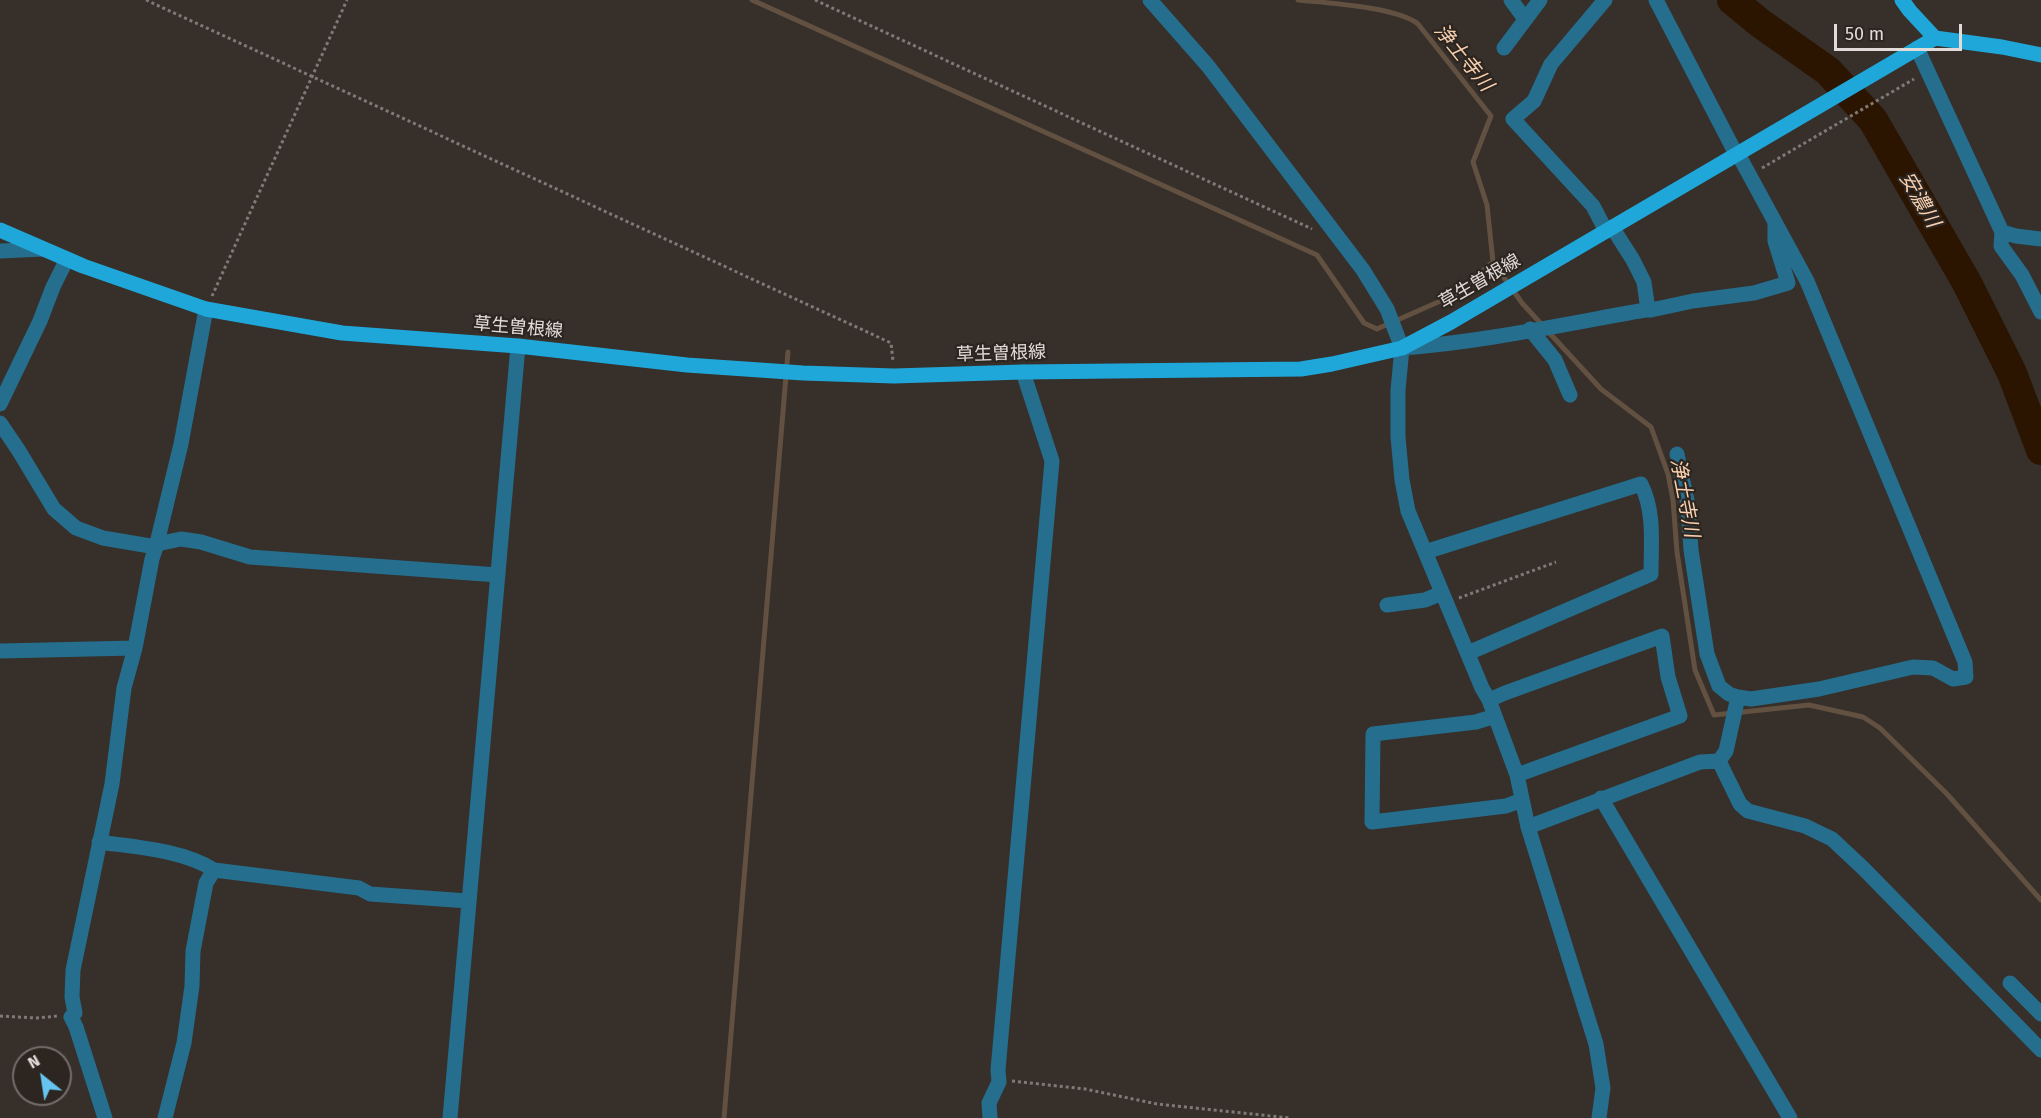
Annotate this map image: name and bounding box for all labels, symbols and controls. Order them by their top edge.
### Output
scale bar [1837,12,1964,50]
water label: 浄土寺川 [1429,19,1497,97]
text: 50 m [1845,23,1884,45]
water label: 安濃川 [1894,168,1944,232]
street label: 草生曽根線 [1436,250,1524,314]
street label: 草生曽根線 [472,313,564,343]
street label: 草生曽根線 [956,342,1046,366]
water label: 浄土寺川 [1665,456,1703,540]
north arrow [12,1046,72,1106]
text: N [24,1051,43,1073]

